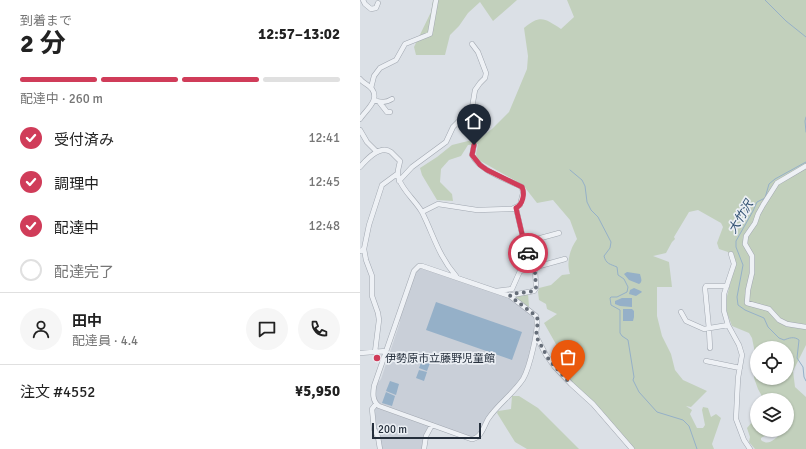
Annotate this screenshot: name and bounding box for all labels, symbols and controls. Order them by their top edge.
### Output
text: 到着まで [20,13,72,29]
text: 12:57–13:02 [258,25,340,43]
text: 2 分 [20,28,66,60]
text: 配達中 · 260 m [20,91,103,107]
pin [457,104,491,145]
icon: home [463,110,485,132]
icon: check [20,127,42,149]
text: 12:41 [308,130,340,146]
text: 受付済み [54,131,114,149]
icon: check [20,171,42,193]
text: 12:45 [308,174,340,190]
text: 調理中 [54,175,99,193]
water label: 大竹沢 [725,196,758,236]
icon: check [20,215,42,237]
text: 12:48 [308,218,340,234]
text: 配達中 [54,219,99,237]
courier [508,233,548,273]
icon: car [517,242,539,264]
text: 配達完了 [54,263,114,281]
button: person [20,308,62,350]
button: chat [246,308,288,350]
button: phone [298,308,340,350]
text: 田中 [72,312,102,330]
text: 配達員 · 4.4 [72,333,138,349]
pin [551,340,585,381]
map controls [750,341,794,437]
button: locate [750,341,794,385]
icon: bag [557,346,579,368]
place label: 伊勢原市立藤野児童館 [385,352,495,365]
marker: 伊勢原市立藤野児童館 [372,353,382,363]
text: ¥5,950 [295,382,340,400]
text: 注文 #4552 [20,383,95,401]
button: layers [750,393,794,437]
scale bar [372,421,481,440]
text: 200 m [378,423,407,436]

